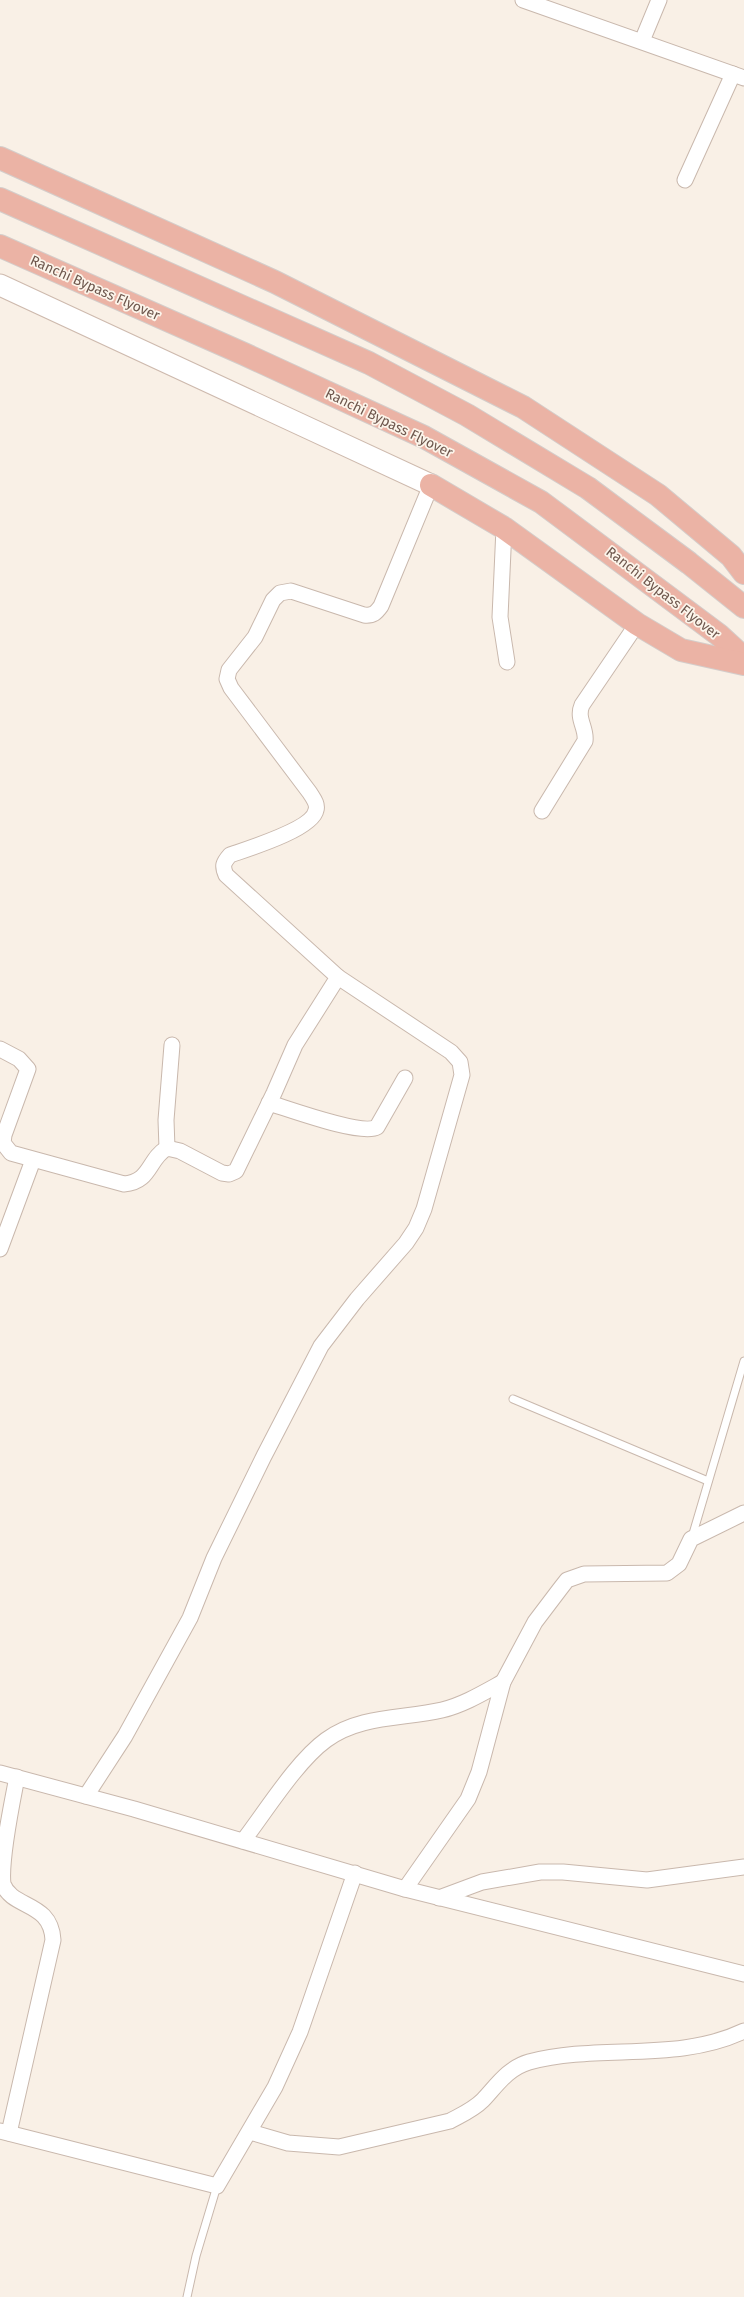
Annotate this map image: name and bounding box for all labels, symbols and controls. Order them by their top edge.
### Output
street label: Ranchi Bypass Flyover [28,252,163,324]
street label: Ranchi Bypass Flyover [322,385,456,462]
street label: Ranchi Bypass Flyover [603,543,724,643]

